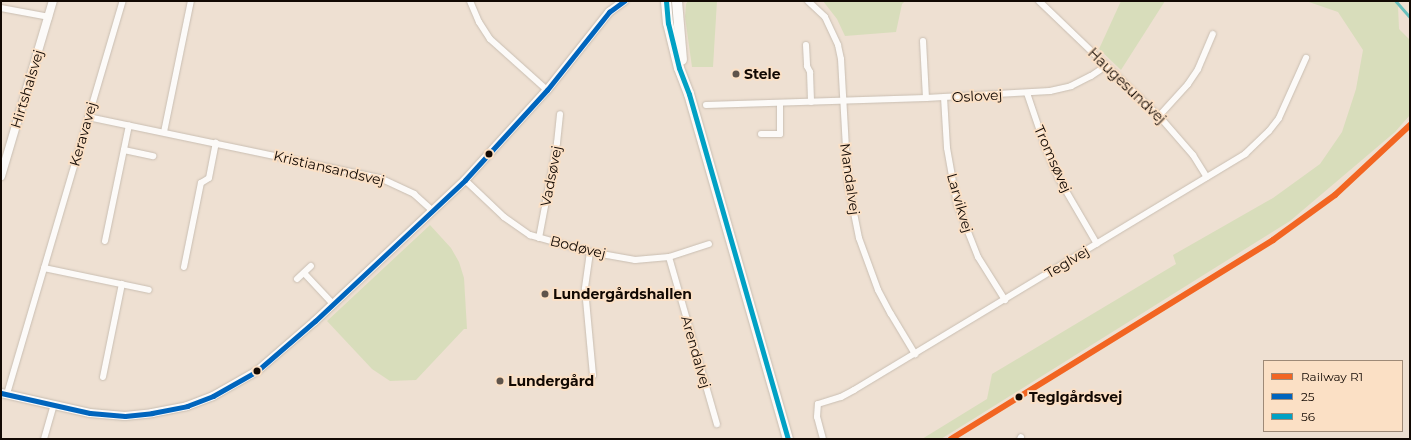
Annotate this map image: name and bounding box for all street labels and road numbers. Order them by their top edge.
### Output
street label: Haugesundvej [1085,45,1169,127]
street label: Hirtshalsvej [7,48,47,130]
street label: Oslovej [951,86,1003,106]
street label: Keravavej [66,100,100,168]
street label: Tromsøvej [1031,123,1075,195]
street label: Mandalvej [837,142,863,216]
street label: Vadsøvej [537,144,565,208]
street label: Kristiansandsvej [272,147,386,189]
street label: Larvikvej [943,171,977,235]
street label: Bodøvej [548,232,608,262]
street label: Teglvej [1042,242,1092,282]
street label: Arendalvej [678,314,714,390]

